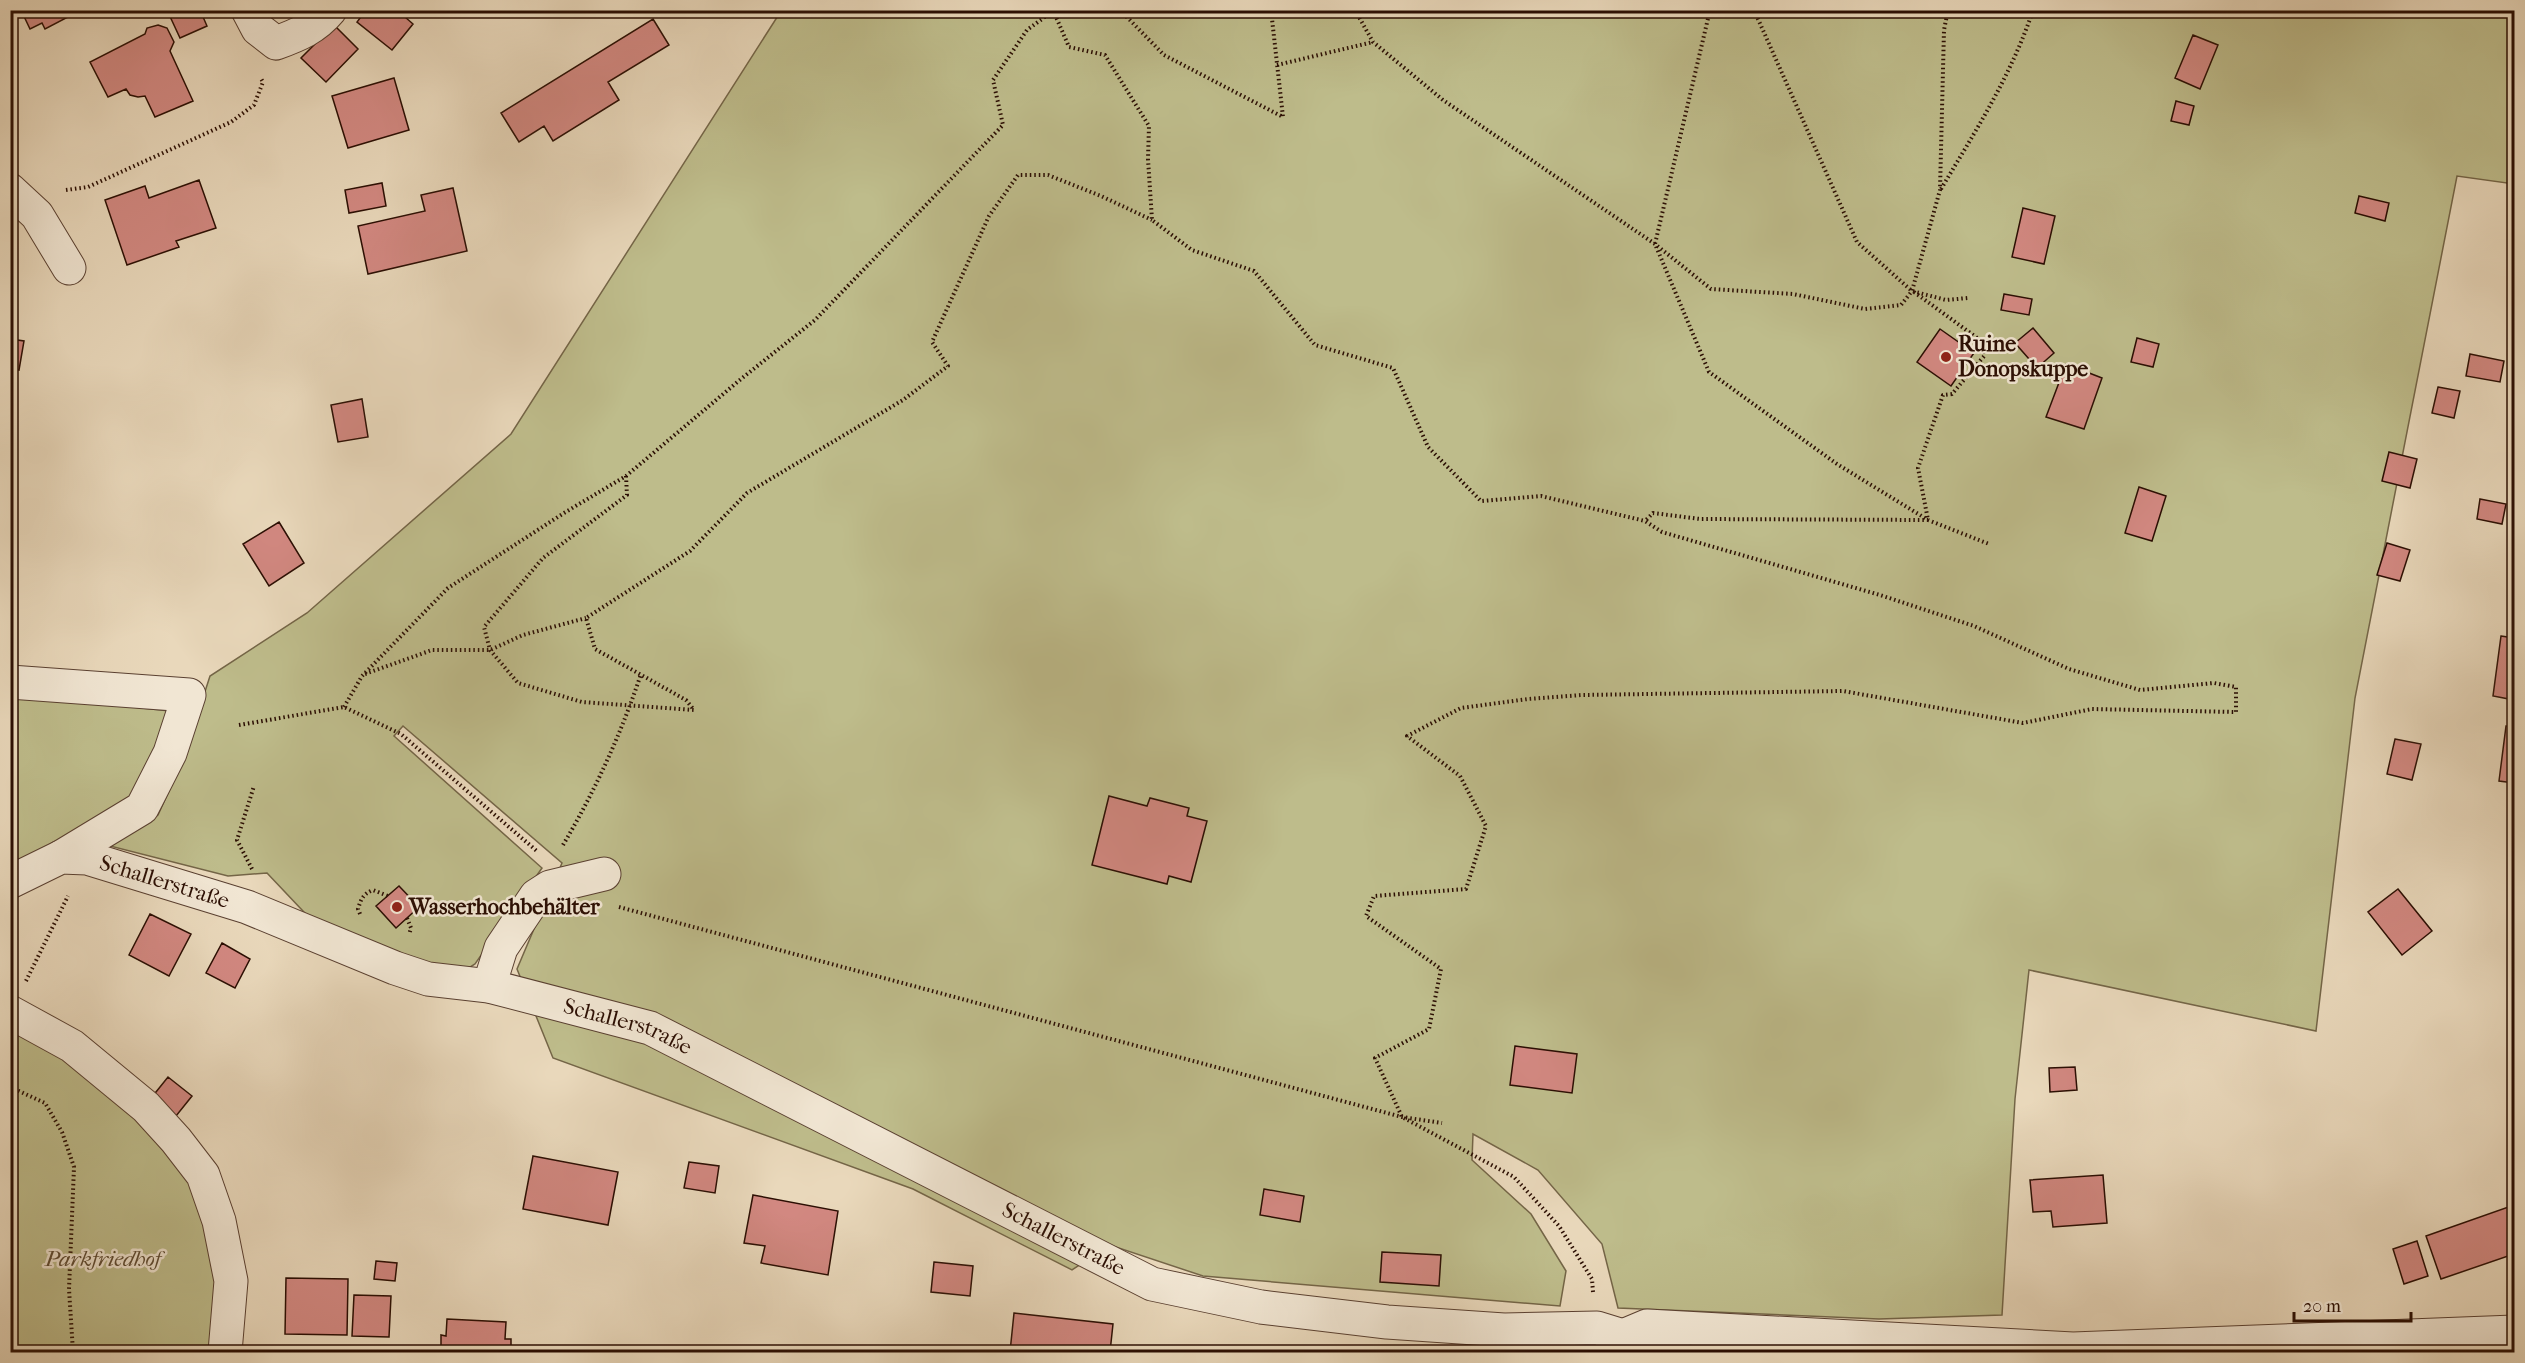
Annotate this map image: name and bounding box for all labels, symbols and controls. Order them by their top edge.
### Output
place label: Ruine Donopskuppe [1958,331,2088,382]
marker: Ruine Donopskuppe [1939,350,1953,364]
street label: Schallerstraße [97,850,233,914]
place label: Wasserhochbehälter [408,894,600,920]
marker: Wasserhochbehälter [390,900,404,914]
street label: Schallerstraße [561,993,696,1060]
street label: Schallerstraße [998,1197,1129,1281]
park label: Parkfriedhof [44,1246,166,1272]
scale bar [2294,1285,2411,1323]
text: 20 m [2303,1296,2341,1317]

